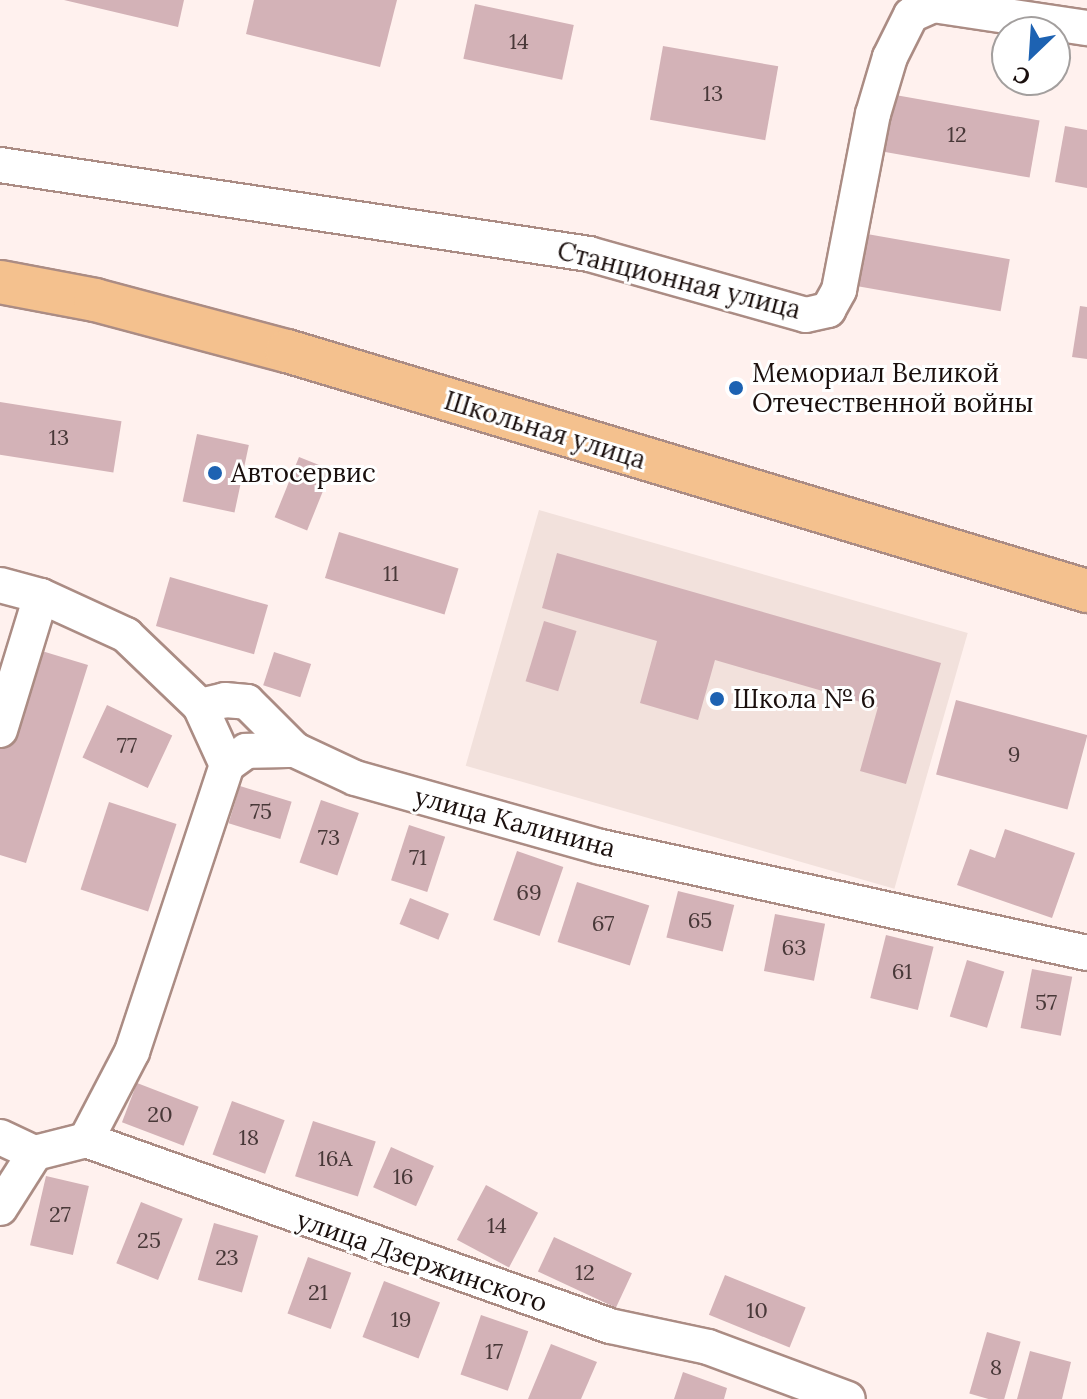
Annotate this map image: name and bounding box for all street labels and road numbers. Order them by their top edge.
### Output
street label: Станционная улица [554,235,804,325]
street label: Школьная улица [441,385,649,475]
street label: улица Калинина [411,780,619,864]
street label: улица Дзержинского [293,1203,551,1319]

